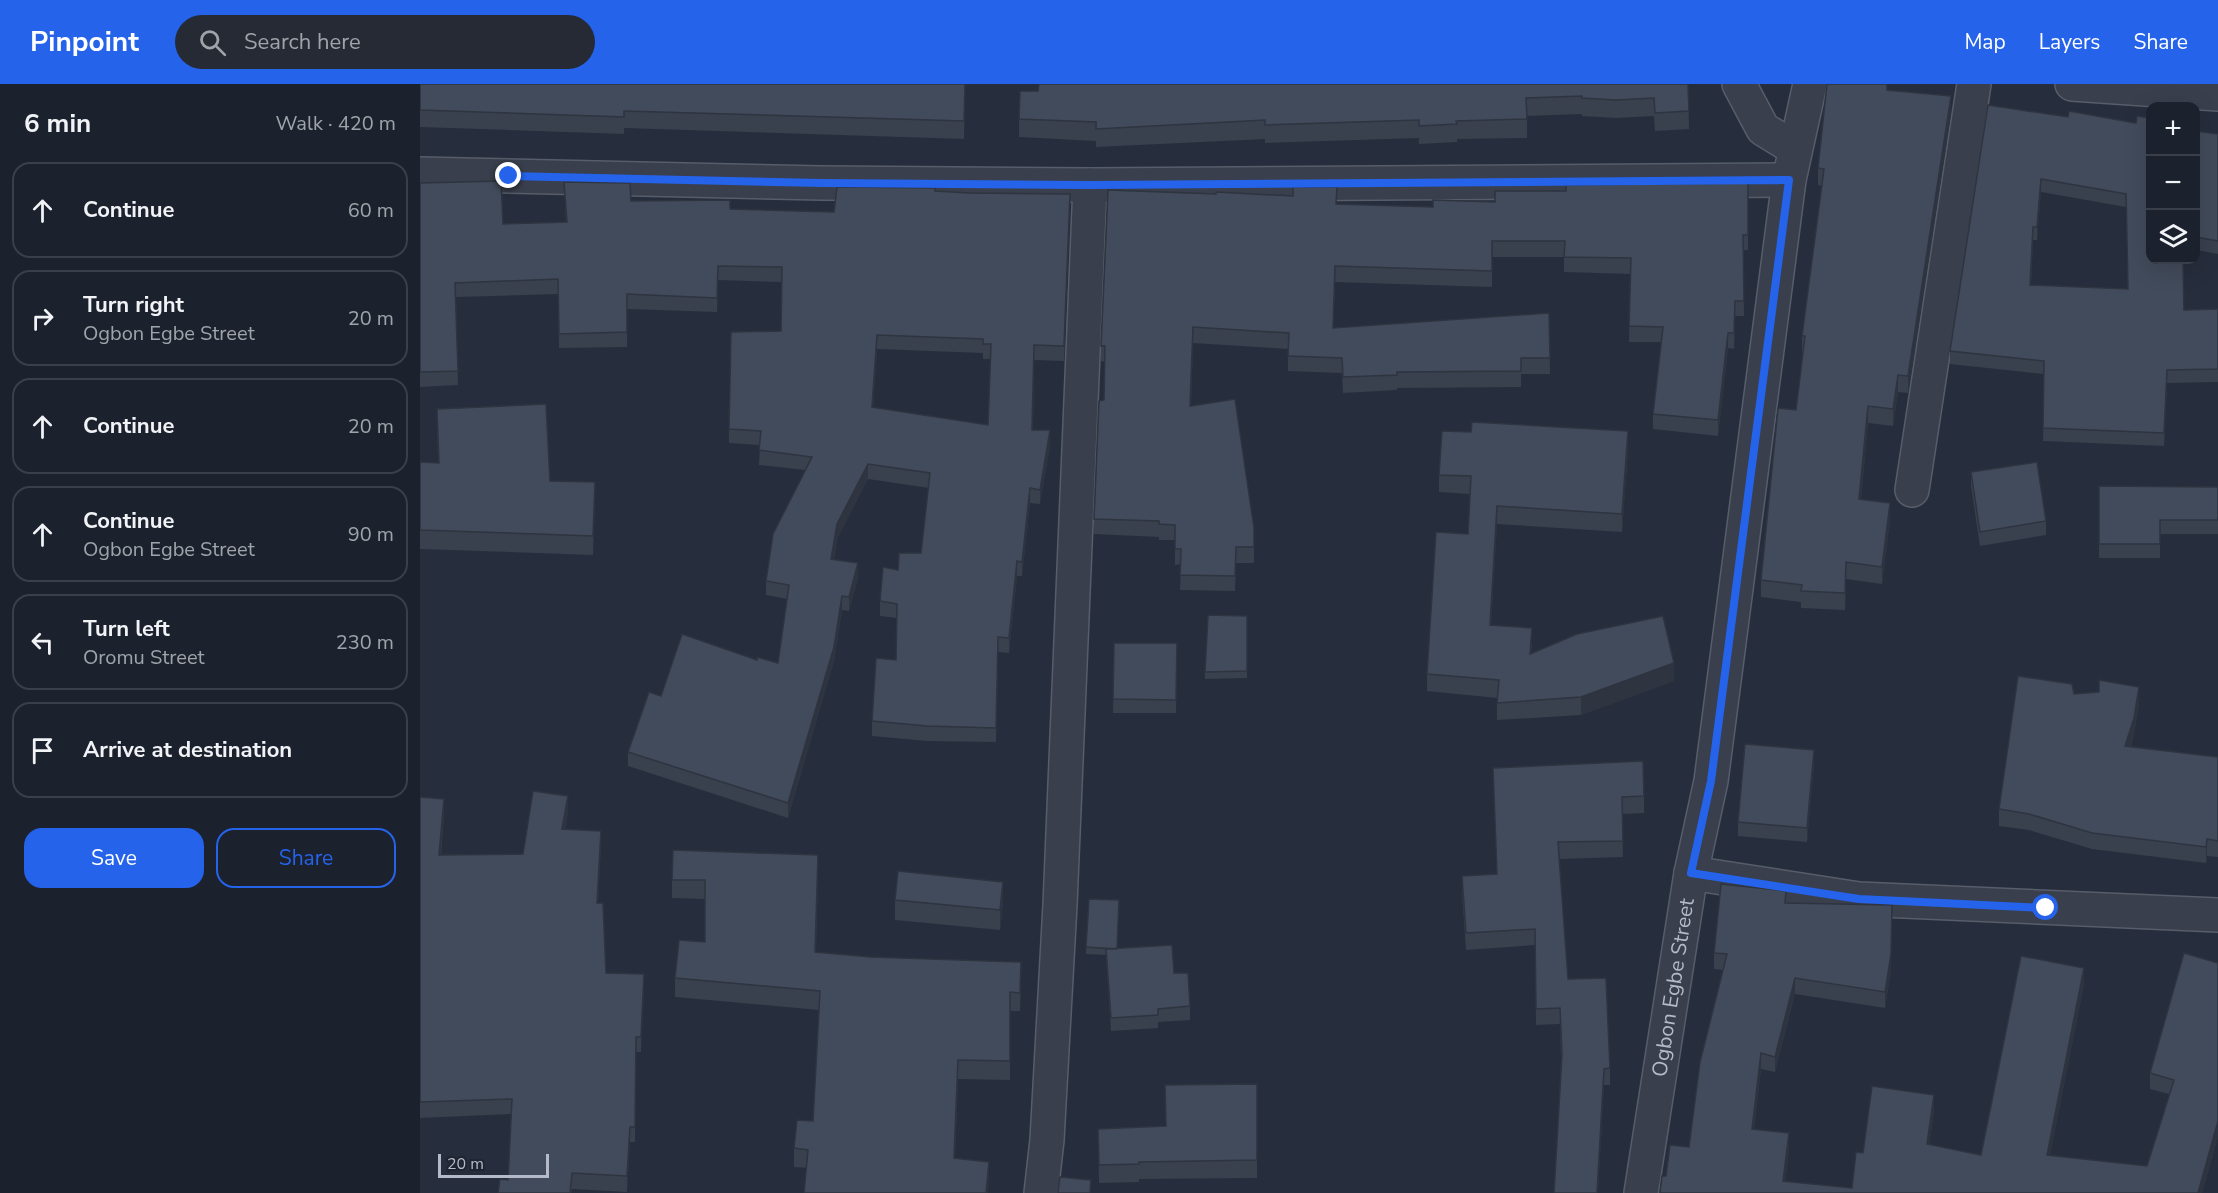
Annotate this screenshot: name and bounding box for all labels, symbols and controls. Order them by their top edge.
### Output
search box [175,15,595,69]
text: Pinpoint [30,23,139,61]
icon: search [196,26,229,59]
text: Search here [244,27,361,57]
text: Map [1964,28,2006,56]
text: Layers [2039,28,2100,56]
text: Share [2133,28,2188,56]
map controls [2146,102,2200,264]
button: + [2146,102,2200,156]
text: 6 min [24,106,91,141]
text: Walk · 420 m [276,110,396,137]
button: − [2146,156,2200,210]
route end [495,162,521,188]
icon: ahead [26,194,59,227]
text: Continue [83,195,174,225]
text: 60 m [348,197,394,224]
button: layers [2146,210,2200,264]
text: Turn right [83,290,184,320]
icon: right [26,302,59,335]
text: 20 m [348,305,394,332]
text: Ogbon Egbe Street [83,320,255,347]
icon: ahead [26,410,59,443]
text: Continue [83,411,174,441]
text: 20 m [348,413,394,440]
text: Continue [83,506,174,536]
icon: ahead [26,518,59,551]
text: 90 m [348,521,394,548]
text: Ogbon Egbe Street [83,536,255,563]
text: Turn left [83,614,170,644]
icon: left [26,626,59,659]
text: 230 m [336,629,394,656]
text: Oromu Street [83,644,205,671]
icon: arrive [26,734,59,767]
text: Arrive at destination [83,735,292,765]
button: Save [24,828,204,888]
button: Share [216,828,396,888]
route start [2032,894,2058,920]
street label: Ogbon Egbe Street [1645,896,1701,1079]
scale bar [438,1151,549,1178]
text: 20 m [447,1153,484,1175]

